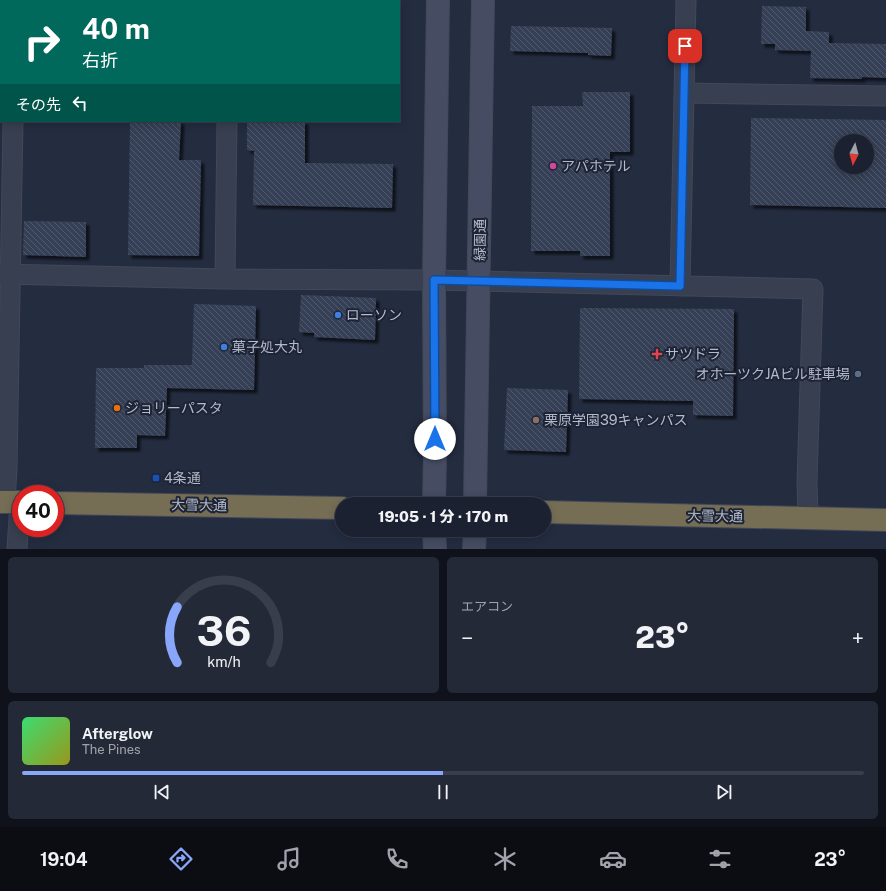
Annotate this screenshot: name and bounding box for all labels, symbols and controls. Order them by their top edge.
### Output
text: 40 m [82,12,150,45]
icon: right [16,16,68,68]
pin [668,29,702,63]
icon: arrive [674,35,696,57]
text: 右折 [82,50,118,71]
icon: left [69,92,91,114]
text: その先 [16,96,61,113]
north arrow [834,134,874,174]
map controls [834,134,874,174]
place label: アパホテル [561,158,631,174]
marker: アパホテル [548,161,558,171]
street label: 緑園通 [472,219,488,261]
place label: ローソン [346,307,402,323]
marker: ローソン [333,310,343,320]
place label: 菓子処大丸 [232,339,302,355]
marker: 菓子処大丸 [219,342,229,352]
place label: サツドラ [665,346,721,362]
marker: サツドラ [652,349,662,359]
place label: オホーツクJAビル駐車場 [695,366,850,382]
marker: オホーツクJAビル駐車場 [853,369,863,379]
place label: ジョリーパスタ [125,400,223,416]
marker: ジョリーパスタ [112,403,122,413]
place label: 栗原学園39キャンパス [544,412,687,428]
marker: 栗原学園39キャンパス [531,415,541,425]
position arrow [414,418,456,460]
place label: 4条通 [164,470,201,486]
marker: 4条通 [151,473,161,483]
speed limit sign: 40 [12,485,64,537]
street label: 大雪大通 [171,497,227,513]
text: 19:05 · 1 分 · 170 m [378,508,508,525]
street label: 大雪大通 [687,508,743,524]
text: エアコン [461,599,513,614]
text: 36 [196,606,251,655]
text: 23° [635,619,690,655]
text: − [461,625,473,651]
text: + [852,625,864,651]
text: km/h [207,653,240,670]
text: Afterglow [82,725,153,742]
text: The Pines [82,742,141,757]
icon: previous [151,781,173,803]
icon: pause [432,781,454,803]
icon: next [713,781,735,803]
icon: directions [167,845,195,873]
icon: music [275,845,303,873]
icon: phone [383,845,411,873]
icon: climate [491,845,519,873]
icon: car [599,845,627,873]
icon: filters [706,845,734,873]
text: 19:04 [40,849,88,870]
text: 23° [814,849,846,870]

